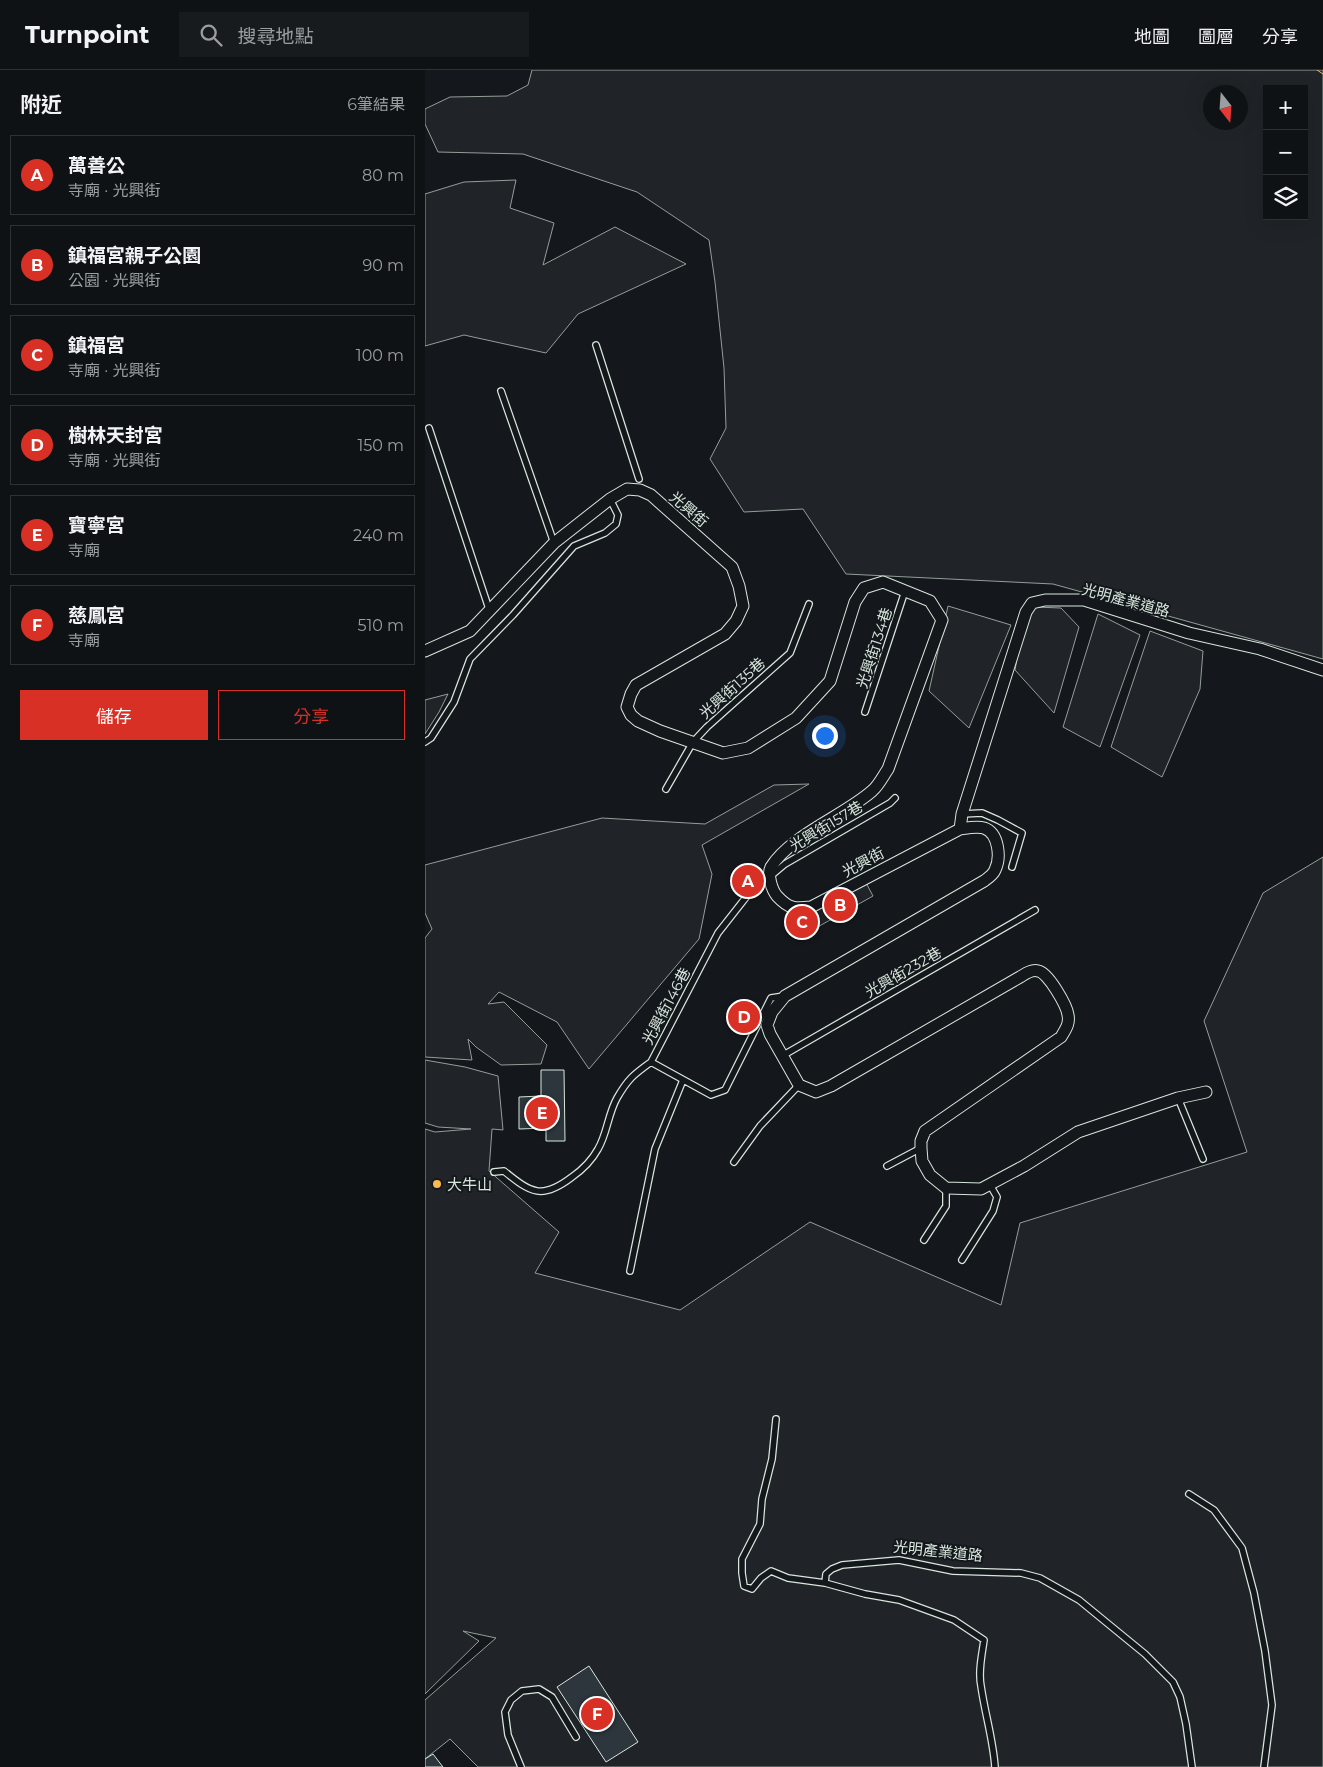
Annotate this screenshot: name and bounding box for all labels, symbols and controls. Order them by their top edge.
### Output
search box [179,12,529,57]
text: Turnpoint [25,20,149,49]
icon: search [197,21,225,49]
text: 搜尋地點 [237,25,313,48]
text: 地圖 [1134,26,1170,48]
text: 圖層 [1198,26,1234,48]
text: 分享 [1262,26,1298,48]
north arrow [1203,85,1248,130]
map controls [1263,85,1308,220]
button: + [1263,85,1308,130]
text: 附近 [20,92,62,117]
text: 6筆結果 [347,95,405,114]
button: − [1263,130,1308,175]
text: 萬善公 [68,154,125,177]
text: A [31,166,43,185]
text: 80 m [362,166,404,185]
button: layers [1263,175,1308,220]
text: 寺廟 · 光興街 [68,181,160,200]
text: 鎮福宮親子公園 [68,244,201,267]
text: B [31,256,43,275]
text: 90 m [362,256,404,275]
text: 公園 · 光興街 [68,271,160,290]
text: 鎮福宮 [68,334,125,357]
text: C [31,346,43,365]
text: 100 m [356,346,404,365]
text: 寺廟 · 光興街 [68,361,160,380]
text: 樹林天封宮 [68,424,163,447]
text: D [30,436,44,455]
text: 150 m [357,436,404,455]
text: 寺廟 · 光興街 [68,451,160,470]
street label: 光興街 [666,487,712,531]
text: 寶寧宮 [68,514,125,537]
text: E [32,526,42,545]
text: 240 m [353,526,404,545]
text: 寺廟 [68,541,100,560]
street label: 光明產業道路 [1080,579,1172,621]
text: 慈鳳宮 [68,604,125,627]
street label: 光興街134巷 [852,605,896,691]
text: F [32,616,42,635]
text: 510 m [357,616,404,635]
text: 寺廟 [68,631,100,650]
street label: 光興街135巷 [695,653,769,723]
button: 儲存 [20,690,208,740]
button: 分享 [218,690,405,740]
your location [812,723,838,749]
street label: 光興街157巷 [786,797,866,855]
street label: 光興街 [839,843,887,881]
pin: A [732,862,764,900]
pin: B [824,886,856,924]
pin: C [786,903,818,941]
street label: 光興街232巷 [861,942,945,1002]
street label: 光興街146巷 [638,964,694,1048]
pin: D [728,998,760,1036]
pin: E [526,1094,558,1132]
place label: 大牛山 [447,1175,492,1194]
marker: 大牛山 [431,1178,443,1190]
street label: 光明產業道路 [892,1537,984,1565]
pin: F [581,1695,613,1733]

